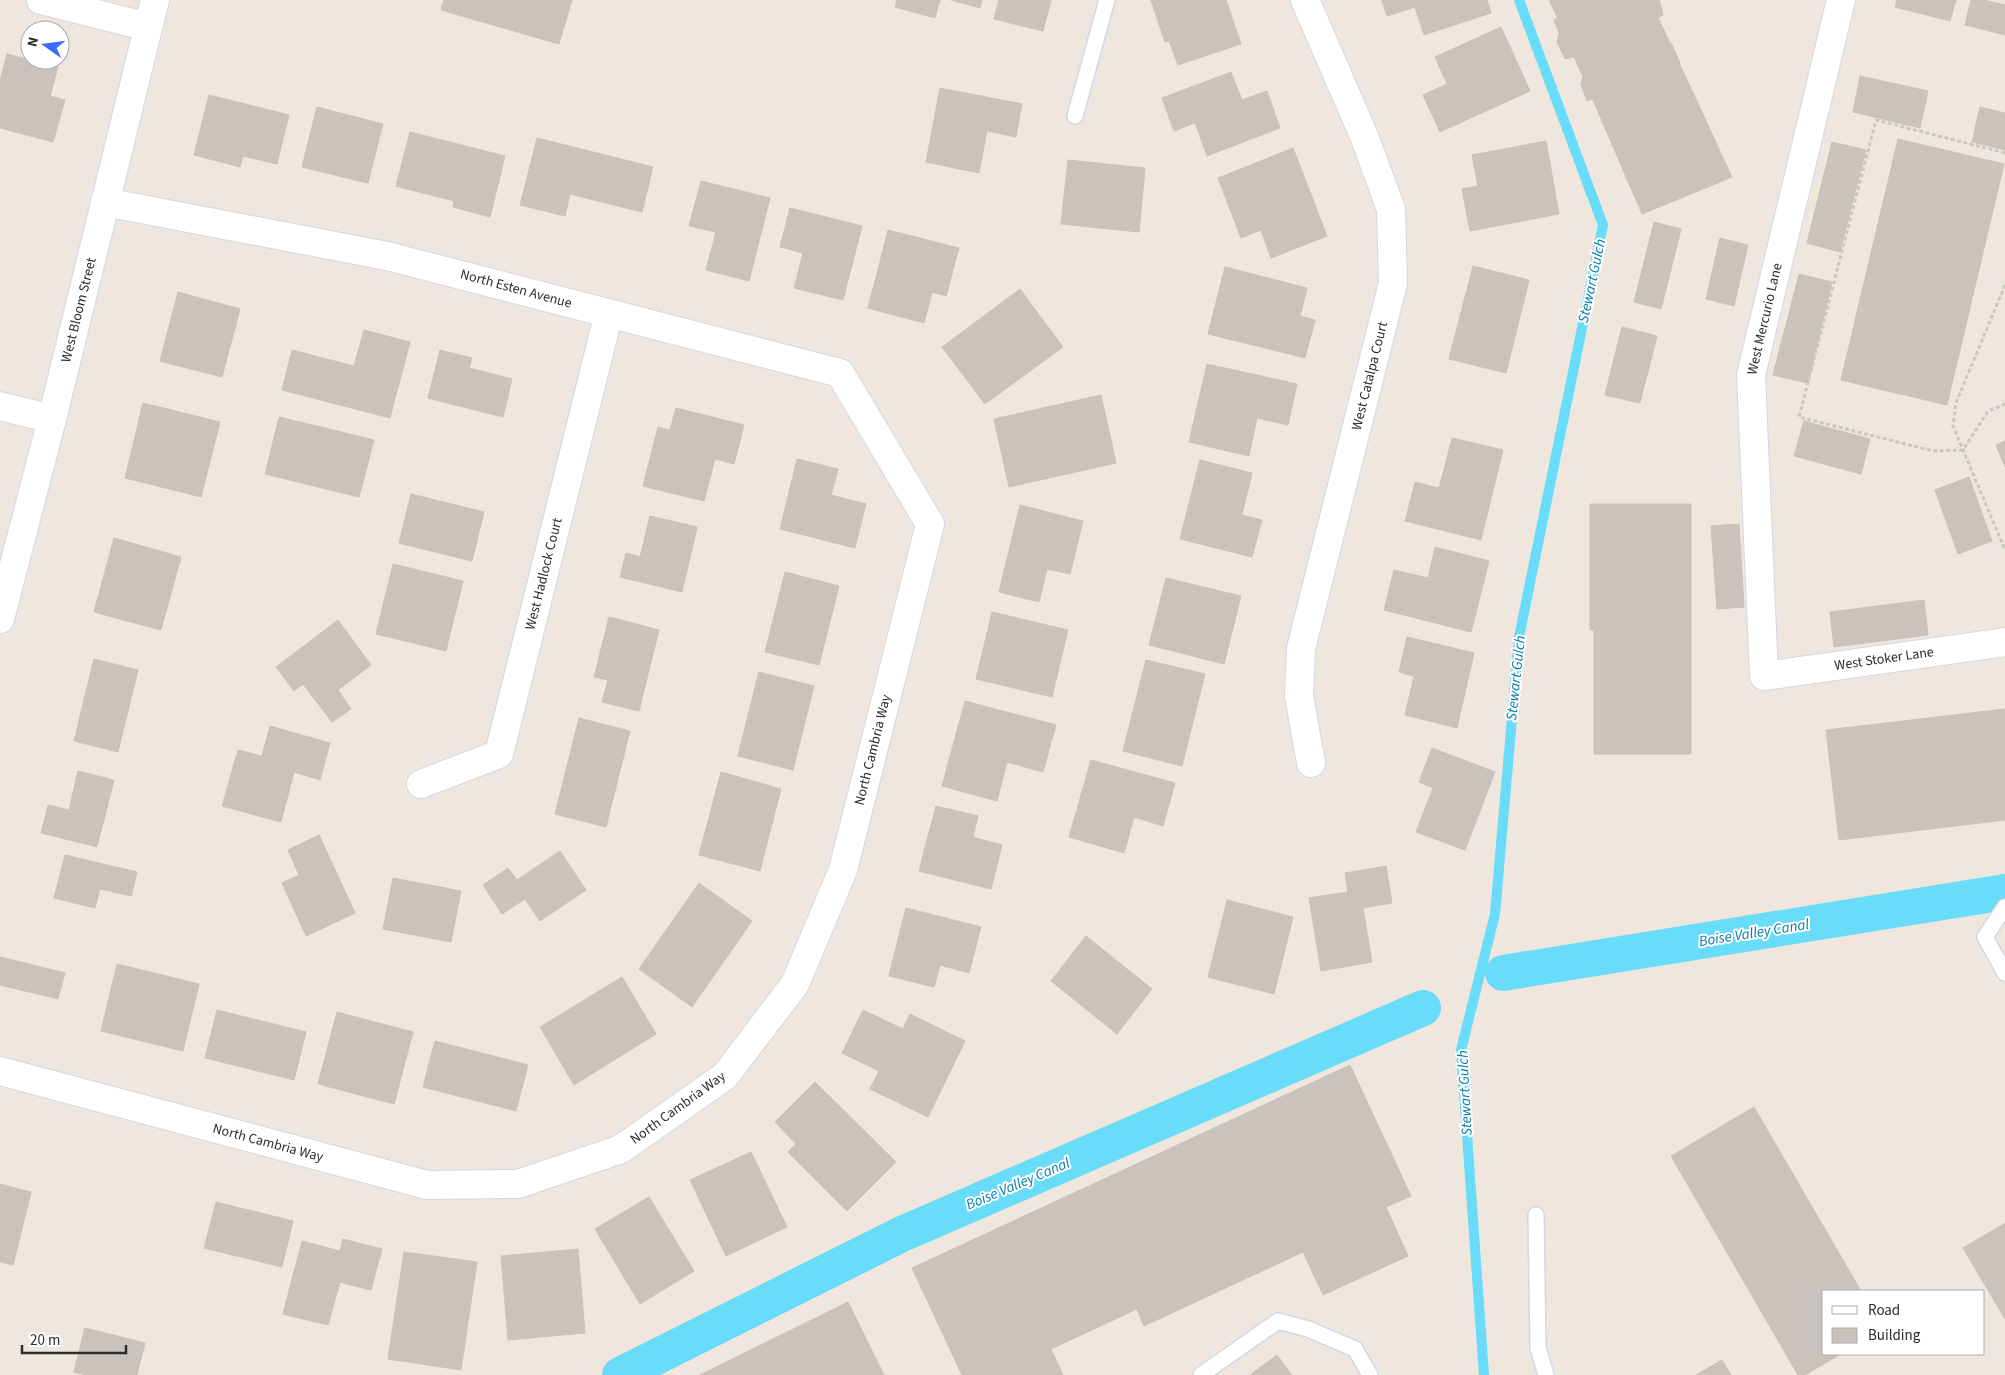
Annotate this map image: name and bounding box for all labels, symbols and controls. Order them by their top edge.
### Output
north arrow [20,20,70,70]
text: N [23,35,44,49]
water label: Stewart Gulch [1573,237,1611,325]
street label: West Bloom Street [56,255,102,365]
street label: West Mercurio Lane [1742,261,1788,377]
street label: North Esten Avenue [458,264,574,314]
street label: West Catalpa Court [1347,319,1393,432]
street label: West Hadlock Court [520,515,568,632]
water label: Stewart Gulch [1501,634,1531,722]
street label: West Stoker Lane [1833,642,1935,676]
street label: North Cambria Way [850,692,897,808]
water label: Boise Valley Canal [1697,914,1811,952]
water label: Stewart Gulch [1452,1050,1478,1136]
street label: North Cambria Way [626,1066,730,1149]
street label: North Cambria Way [211,1119,326,1167]
water label: Boise Valley Canal [963,1153,1074,1215]
legend [1822,1290,1985,1355]
text: Road [1868,1300,1900,1321]
scale bar [22,1322,126,1354]
text: Building [1868,1325,1921,1346]
text: 20 m [30,1330,60,1351]

